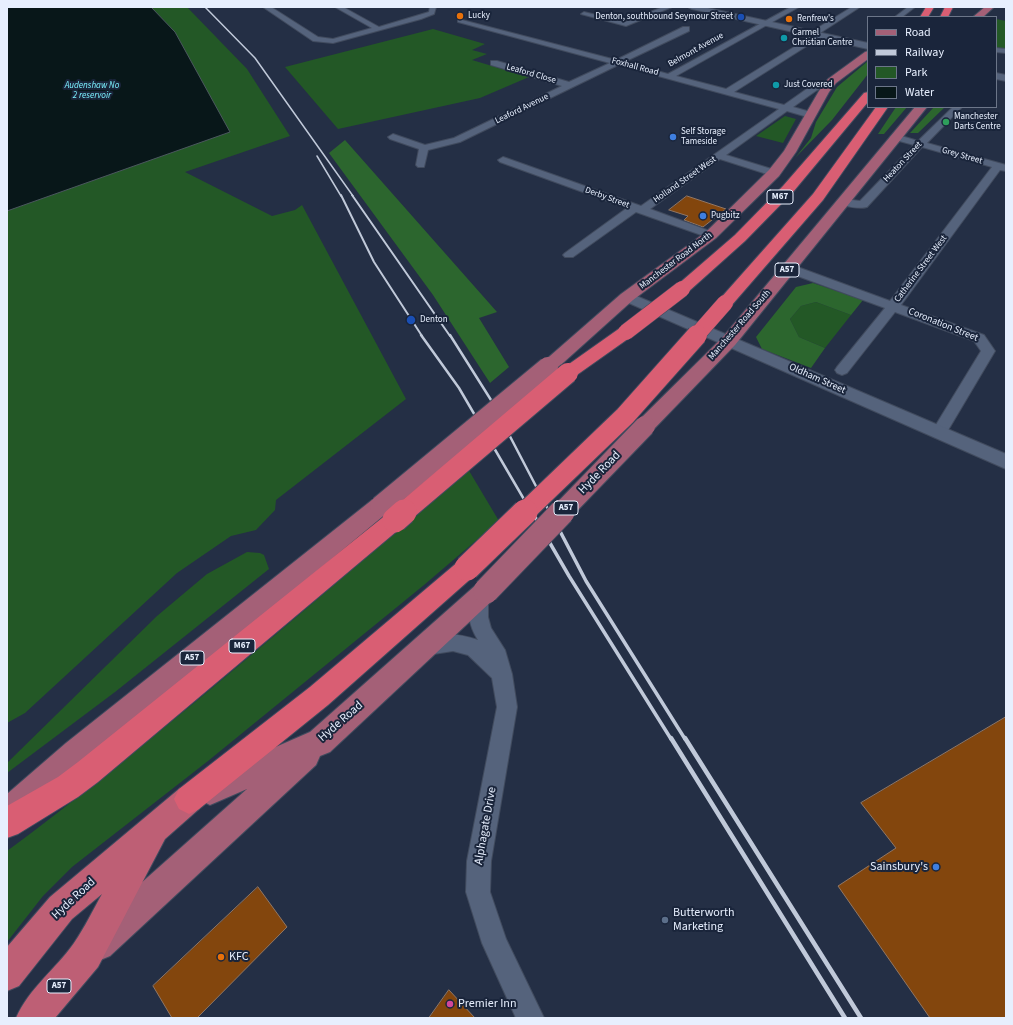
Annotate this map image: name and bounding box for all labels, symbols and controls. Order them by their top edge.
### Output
marker: Lucky [455,11,465,21]
place label: Lucky [468,11,490,21]
place label: Denton, southbound Seymour Street [595,12,733,22]
marker: Denton, southbound Seymour Street [736,12,746,22]
marker: Renfrew's [784,14,794,24]
place label: Renfrew's [797,14,834,24]
legend [867,16,997,108]
text: Road [905,24,931,41]
place label: Carmel Christian Centre [792,28,853,49]
street label: Belmont Avenue [666,30,726,70]
marker: Carmel Christian Centre [779,33,789,43]
text: Railway [905,44,944,61]
street label: Foxhall Road [610,56,660,78]
street label: Leaford Close [505,62,557,86]
text: Park [905,64,927,81]
marker: Just Covered [771,80,781,90]
place label: Just Covered [784,80,833,90]
water label: Audenshaw No 2 reservoir [65,81,119,102]
text: Water [905,84,934,101]
street label: Leaford Avenue [494,91,550,127]
place label: Manchester Darts Centre [954,112,1001,133]
marker: Manchester Darts Centre [941,117,951,127]
place label: Self Storage Tameside [681,127,726,148]
marker: Self Storage Tameside [668,132,678,142]
street label: Heaton Street [881,139,925,185]
street label: Grey Street [940,145,984,167]
street label: Holland Street West [652,154,718,206]
street label: Derby Street [583,185,631,211]
road number: M67 [767,190,793,204]
marker: Pugbitz [698,211,708,221]
place label: Pugbitz [711,211,740,221]
street label: Manchester Road North [638,230,714,292]
street label: Catherine Street West [892,233,950,305]
road number: A57 [775,263,799,277]
street label: Manchester Road South [707,288,773,362]
street label: Coronation Street [906,306,980,344]
marker: Denton [405,314,417,326]
place label: Denton [420,315,448,325]
street label: Oldham Street [787,361,847,397]
street label: Hyde Road [576,449,624,497]
road number: A57 [554,501,578,515]
road number: M67 [229,639,255,653]
road number: A57 [180,651,204,665]
street label: Hyde Road [316,699,366,745]
street label: Alphagate Drive [472,786,500,866]
place label: Sainsbury's [870,860,928,874]
marker: Sainsbury's [931,862,941,872]
street label: Hyde Road [49,875,99,923]
place label: Butterworth Marketing [673,906,734,934]
marker: Butterworth Marketing [660,915,670,925]
place label: KFC [229,950,249,964]
marker: KFC [216,952,226,962]
road number: A57 [47,979,71,993]
place label: Premier Inn [458,997,516,1011]
marker: Premier Inn [445,999,455,1009]

